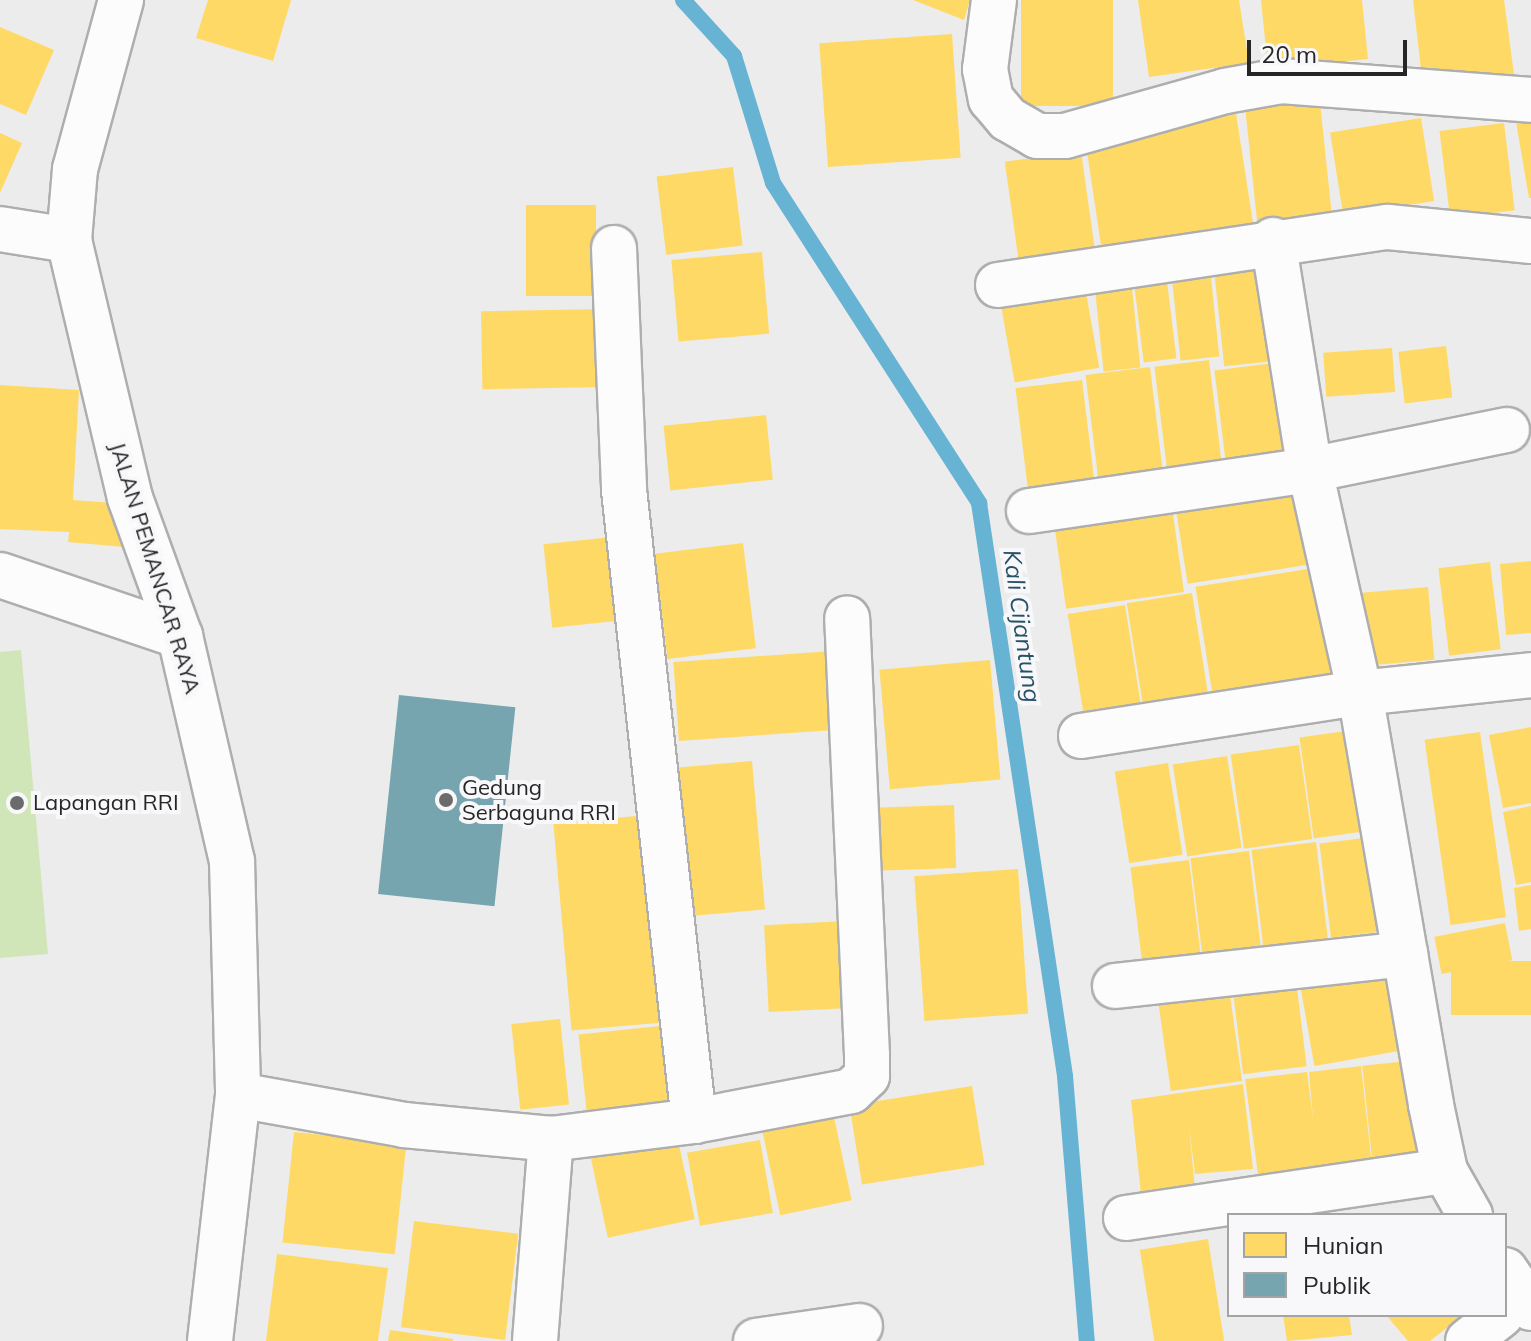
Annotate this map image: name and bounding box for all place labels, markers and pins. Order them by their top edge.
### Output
place label: Gedung Serbaguna RRI [462,774,616,826]
place label: Lapangan RRI [33,790,179,816]
marker: Gedung Serbaguna RRI [437,791,455,809]
marker: Lapangan RRI [8,794,26,812]

